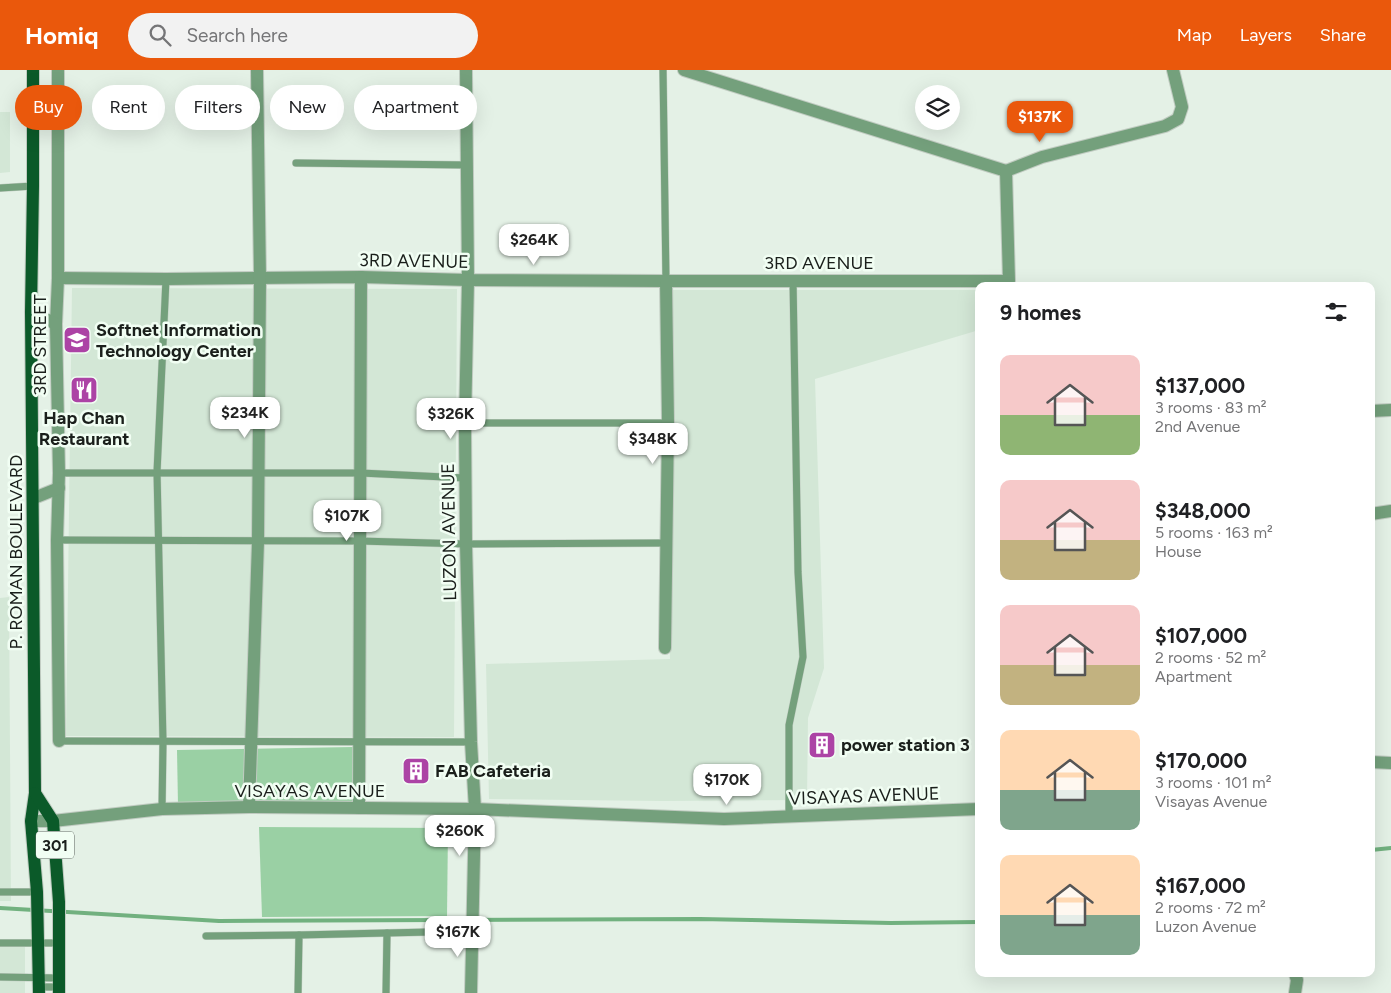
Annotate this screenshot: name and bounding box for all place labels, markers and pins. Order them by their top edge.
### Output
pin: $137K [1005,100,1075,143]
pin: $264K [499,224,569,266]
place label: Softnet Information Technology Center [96,319,261,362]
school or university icon: Softnet Information Technology Center [62,325,92,355]
restaurant icon: Hap Chan Restaurant [69,375,99,405]
pin: $234K [210,396,280,439]
pin: $326K [416,398,486,440]
place label: Hap Chan Restaurant [39,407,129,450]
pin: $348K [618,422,688,465]
pin: $107K [312,500,382,542]
building icon: power station 3 [807,730,837,760]
place label: power station 3 [841,734,970,756]
building icon: FAB Cafeteria [401,756,431,786]
place label: FAB Cafeteria [435,760,551,782]
pin: $170K [692,764,762,806]
pin: $260K [425,814,495,857]
pin: $167K [423,916,493,958]

